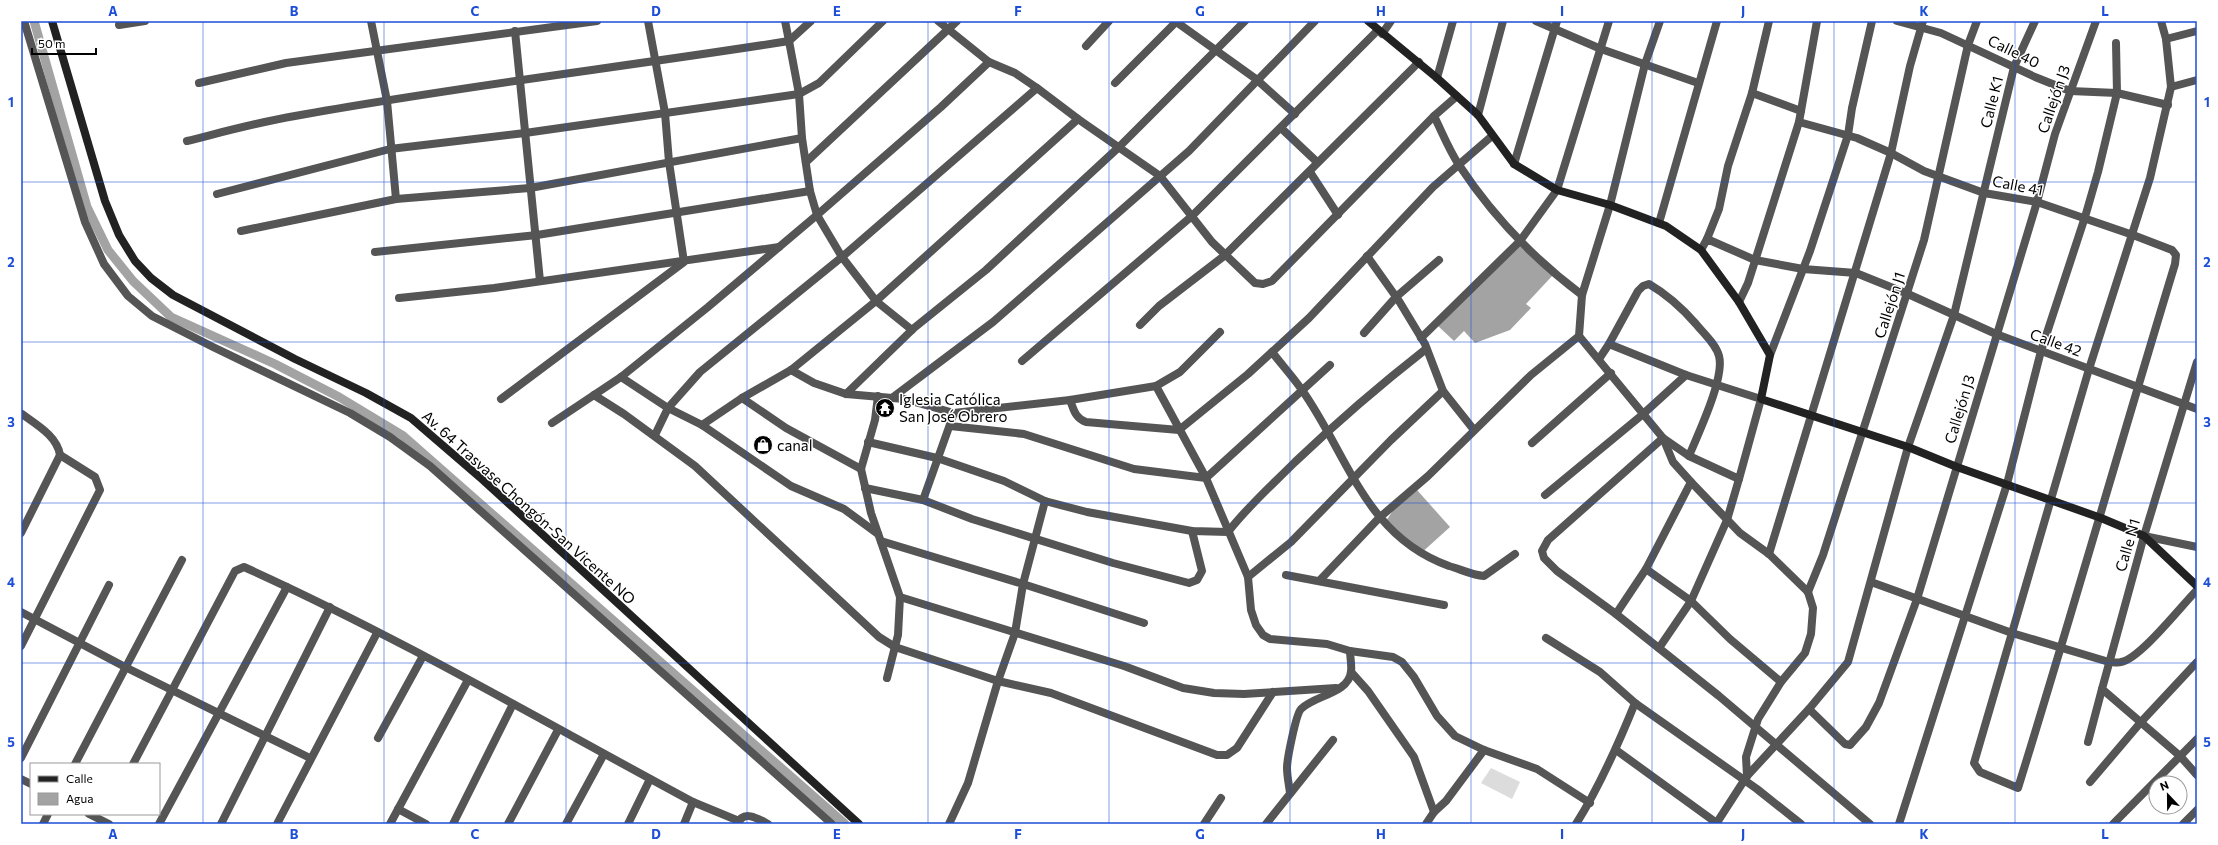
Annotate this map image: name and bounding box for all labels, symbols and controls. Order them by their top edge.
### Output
text: A [108,3,118,19]
text: B [290,3,299,19]
text: C [471,3,480,19]
text: D [651,3,661,19]
text: E [833,3,841,19]
text: F [1014,3,1022,19]
text: G [1195,3,1205,19]
text: H [1376,3,1386,19]
text: I [1560,3,1564,19]
text: J [1741,3,1745,19]
text: K [1919,3,1929,19]
text: L [2101,3,2109,19]
scale bar [32,30,96,56]
street label: Calle 40 [1985,31,2043,71]
text: 50 m [38,36,66,50]
street label: Callejón J3 [2033,63,2073,135]
street label: Calle K1 [1976,74,2006,130]
text: 1 [8,94,14,110]
text: 1 [2204,94,2210,110]
street label: Calle 41 [1991,171,2045,199]
text: 2 [7,254,15,270]
text: 2 [2203,254,2211,270]
street label: Callejón J1 [1870,270,1908,340]
street label: Calle 42 [2028,324,2084,360]
street label: Callejón J3 [1940,372,1978,446]
place label: Iglesia Católica San José Obrero [899,390,1007,425]
temple icon: Iglesia Católica San José Obrero [874,397,896,419]
street label: Av. 64 Trasvase Chongón-San Vicente NO [419,406,639,608]
text: 3 [7,414,15,430]
text: 3 [2203,414,2211,430]
shop icon: canal [752,434,774,456]
place label: canal [777,436,813,454]
street label: Calle N1 [2111,516,2143,574]
text: 4 [7,574,15,590]
text: 4 [2203,574,2211,590]
text: 5 [7,734,15,750]
text: 5 [2203,734,2211,750]
legend [30,763,160,815]
text: Calle [66,771,93,785]
north arrow [2148,775,2188,815]
text: N [2158,778,2170,793]
text: Agua [66,791,94,805]
text: A [108,826,118,842]
text: B [290,826,299,842]
text: C [471,826,480,842]
text: D [651,826,661,842]
text: E [833,826,841,842]
text: F [1014,826,1022,842]
text: G [1195,826,1205,842]
text: H [1376,826,1386,842]
text: I [1560,826,1564,842]
text: J [1741,826,1745,842]
text: K [1919,826,1929,842]
text: L [2101,826,2109,842]

